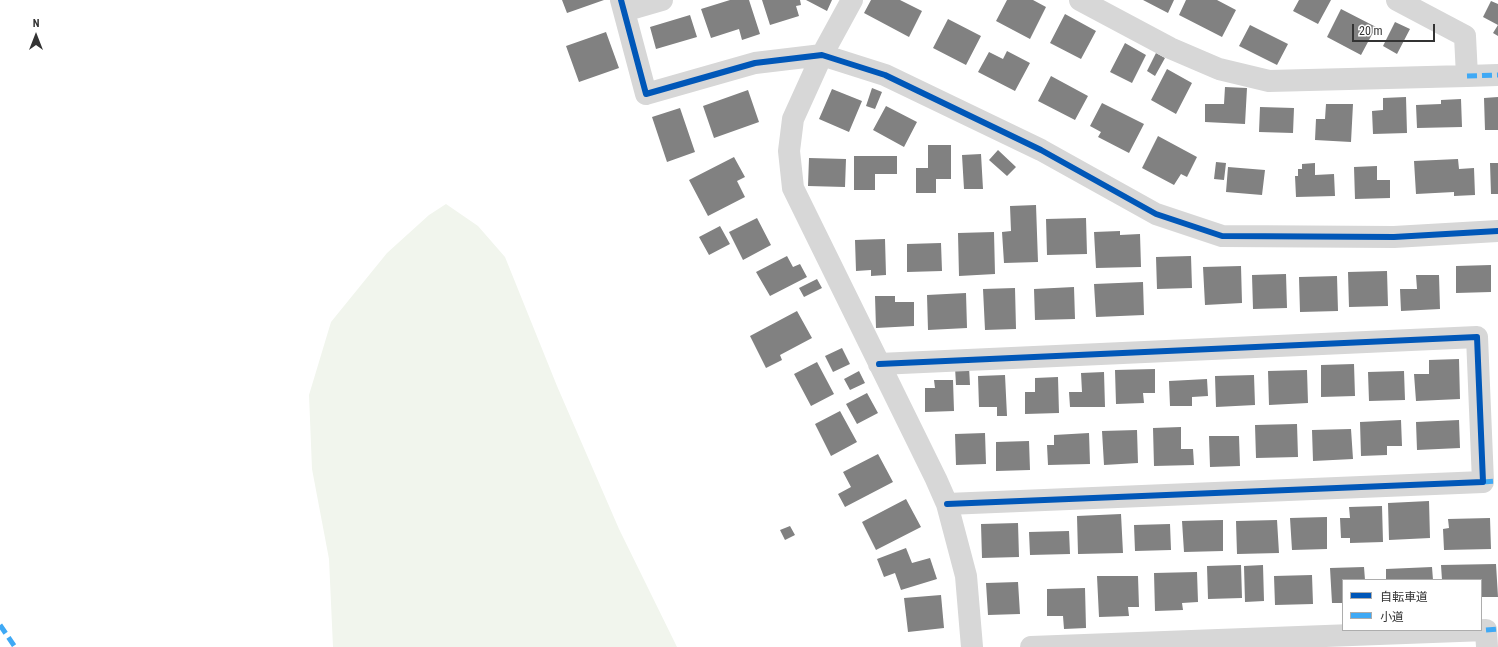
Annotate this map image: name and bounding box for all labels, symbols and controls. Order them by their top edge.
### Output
north arrow [16,16,56,56]
scale bar [1354,16,1437,42]
text: N [33,17,39,30]
text: 20 m [1359,24,1383,38]
legend [1342,579,1482,631]
text: 自転車道 [1380,590,1428,604]
text: 小道 [1380,610,1404,624]

